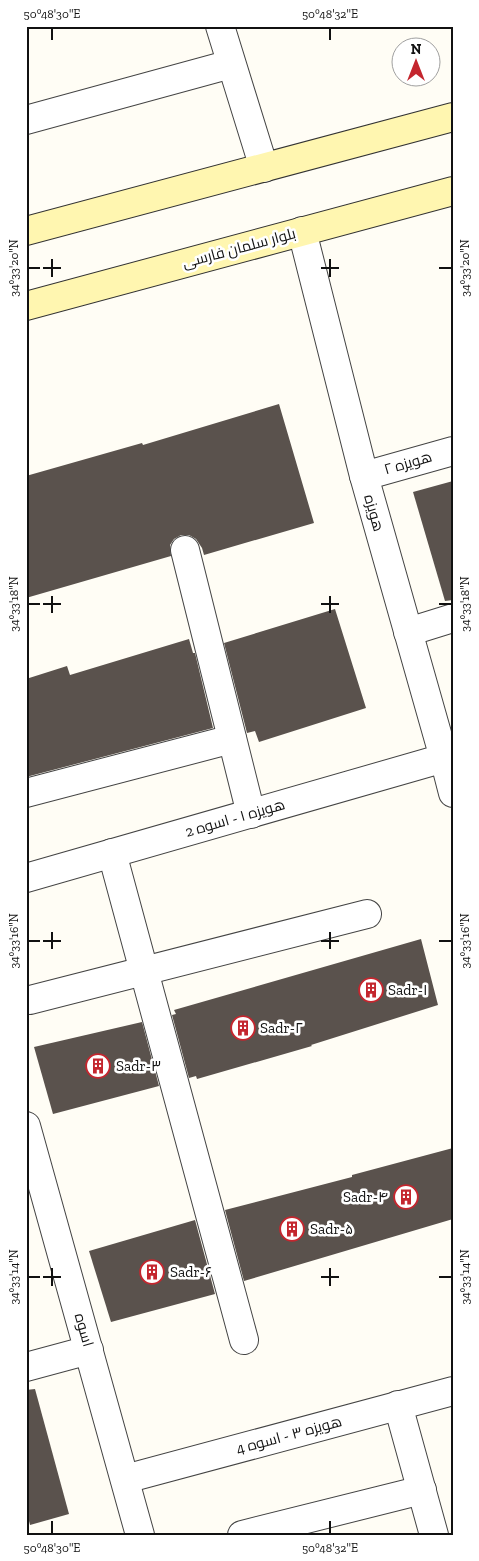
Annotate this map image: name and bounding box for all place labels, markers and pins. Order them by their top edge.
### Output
building icon: Sadr-۱ [358,977,384,1003]
place label: Sadr-۱ [388,981,428,999]
building icon: Sadr-۲ [230,1015,256,1041]
place label: Sadr-۲ [260,1019,303,1037]
building icon: Sadr-۳ [85,1053,111,1079]
place label: Sadr-۳ [116,1057,161,1075]
building icon: Sadr-۴ [393,1184,419,1210]
place label: Sadr-۴ [343,1188,388,1206]
building icon: Sadr-۵ [279,1216,305,1242]
place label: Sadr-۵ [310,1220,353,1238]
building icon: Sadr-۶ [139,1259,165,1285]
place label: Sadr-۶ [170,1263,212,1281]

